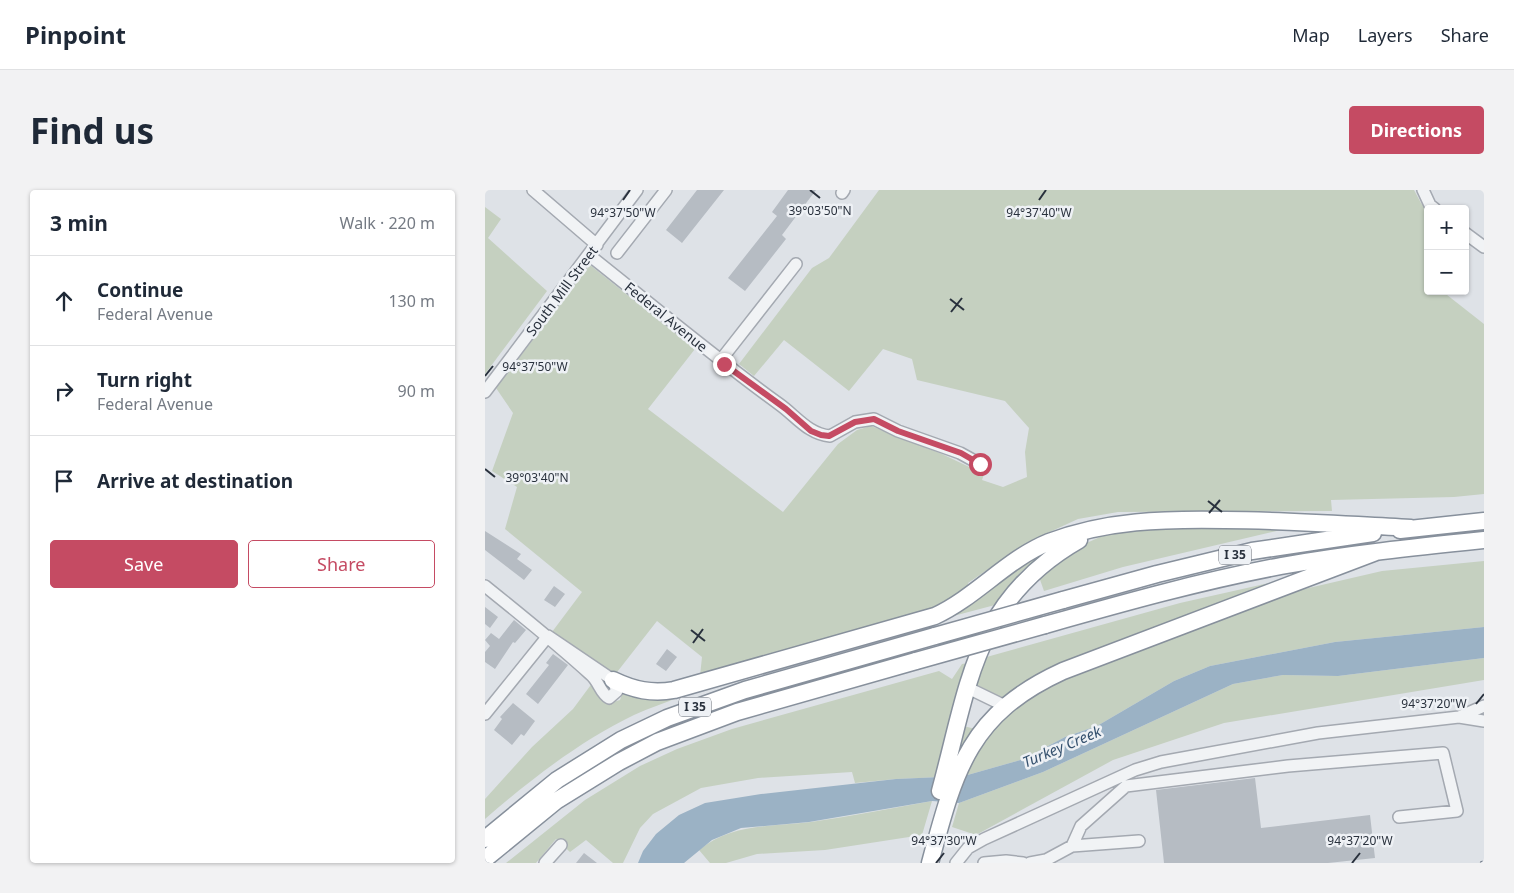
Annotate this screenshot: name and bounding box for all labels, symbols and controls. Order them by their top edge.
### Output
text: Pinpoint [25,18,126,51]
text: Map [1292,23,1330,47]
text: Layers [1358,23,1413,47]
text: Share [1441,23,1489,47]
button: Directions [1349,106,1484,154]
text: Find us [30,107,154,154]
text: 39°03'50"N [788,202,852,219]
text: 94°37'50"W [590,204,656,221]
text: 94°37'40"W [1006,204,1072,221]
map controls [1424,205,1469,295]
button: + [1424,205,1469,250]
text: 3 min [50,209,108,237]
text: Walk · 220 m [340,212,435,234]
street label: South Mill Street [521,242,602,340]
button: − [1424,250,1469,295]
text: Continue [97,277,183,303]
street label: Federal Avenue [621,277,712,356]
icon: ahead [50,287,78,315]
text: 130 m [388,290,435,312]
text: Federal Avenue [97,303,213,325]
route end [713,353,736,376]
text: 94°37'50"W [502,358,568,375]
text: Turn right [97,367,192,393]
icon: right [50,377,78,405]
text: 90 m [398,380,435,402]
text: Federal Avenue [97,393,213,415]
route start [969,453,992,476]
icon: arrive [50,467,78,495]
text: Arrive at destination [97,468,293,494]
text: 39°03'40"N [505,469,569,486]
button: Save [50,540,238,588]
button: Share [248,540,435,588]
road number: I 35 [1219,546,1251,564]
text: 94°37'20"W [1401,695,1467,712]
road number: I 35 [679,698,711,716]
water label: Turkey Creek [1019,720,1104,772]
text: 94°37'30"W [911,832,977,849]
text: 94°37'20"W [1327,832,1393,849]

